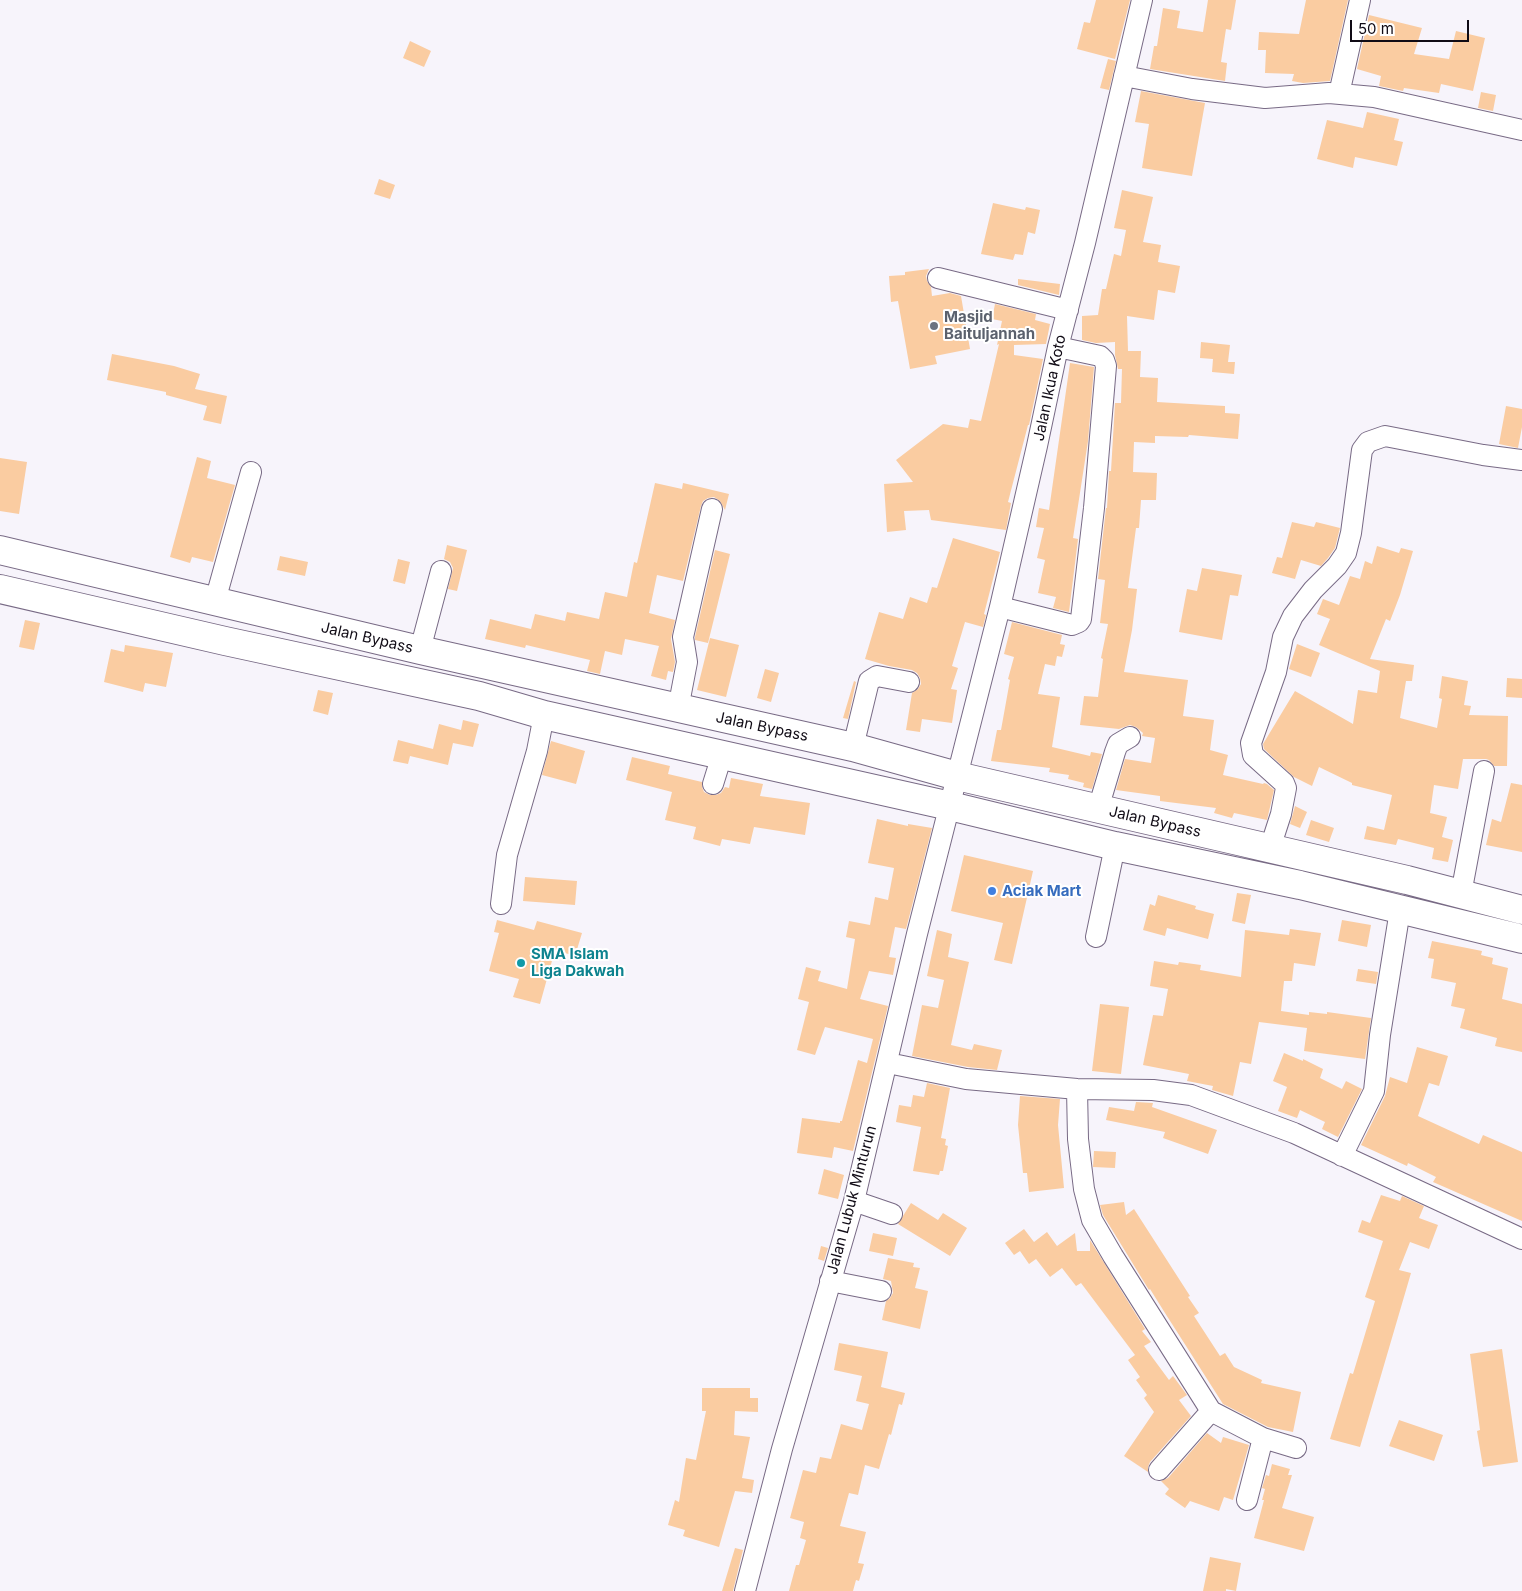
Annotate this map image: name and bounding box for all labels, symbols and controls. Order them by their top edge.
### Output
scale bar [1352,10,1471,42]
text: 50 m [1358,19,1394,38]
place label: Masjid Baituljannah [944,308,1035,343]
marker: Masjid Baituljannah [928,320,940,332]
street label: Jalan Ikua Koto [1030,333,1070,443]
street label: Jalan Bypass [319,619,415,657]
street label: Jalan Bypass [714,708,810,746]
street label: Jalan Bypass [1107,803,1203,841]
place label: Aciak Mart [1002,882,1081,900]
marker: Aciak Mart [986,885,998,897]
place label: SMA Islam Liga Dakwah [531,945,624,980]
marker: SMA Islam Liga Dakwah [515,957,527,969]
street label: Jalan Lubuk Minturun [823,1124,881,1276]

